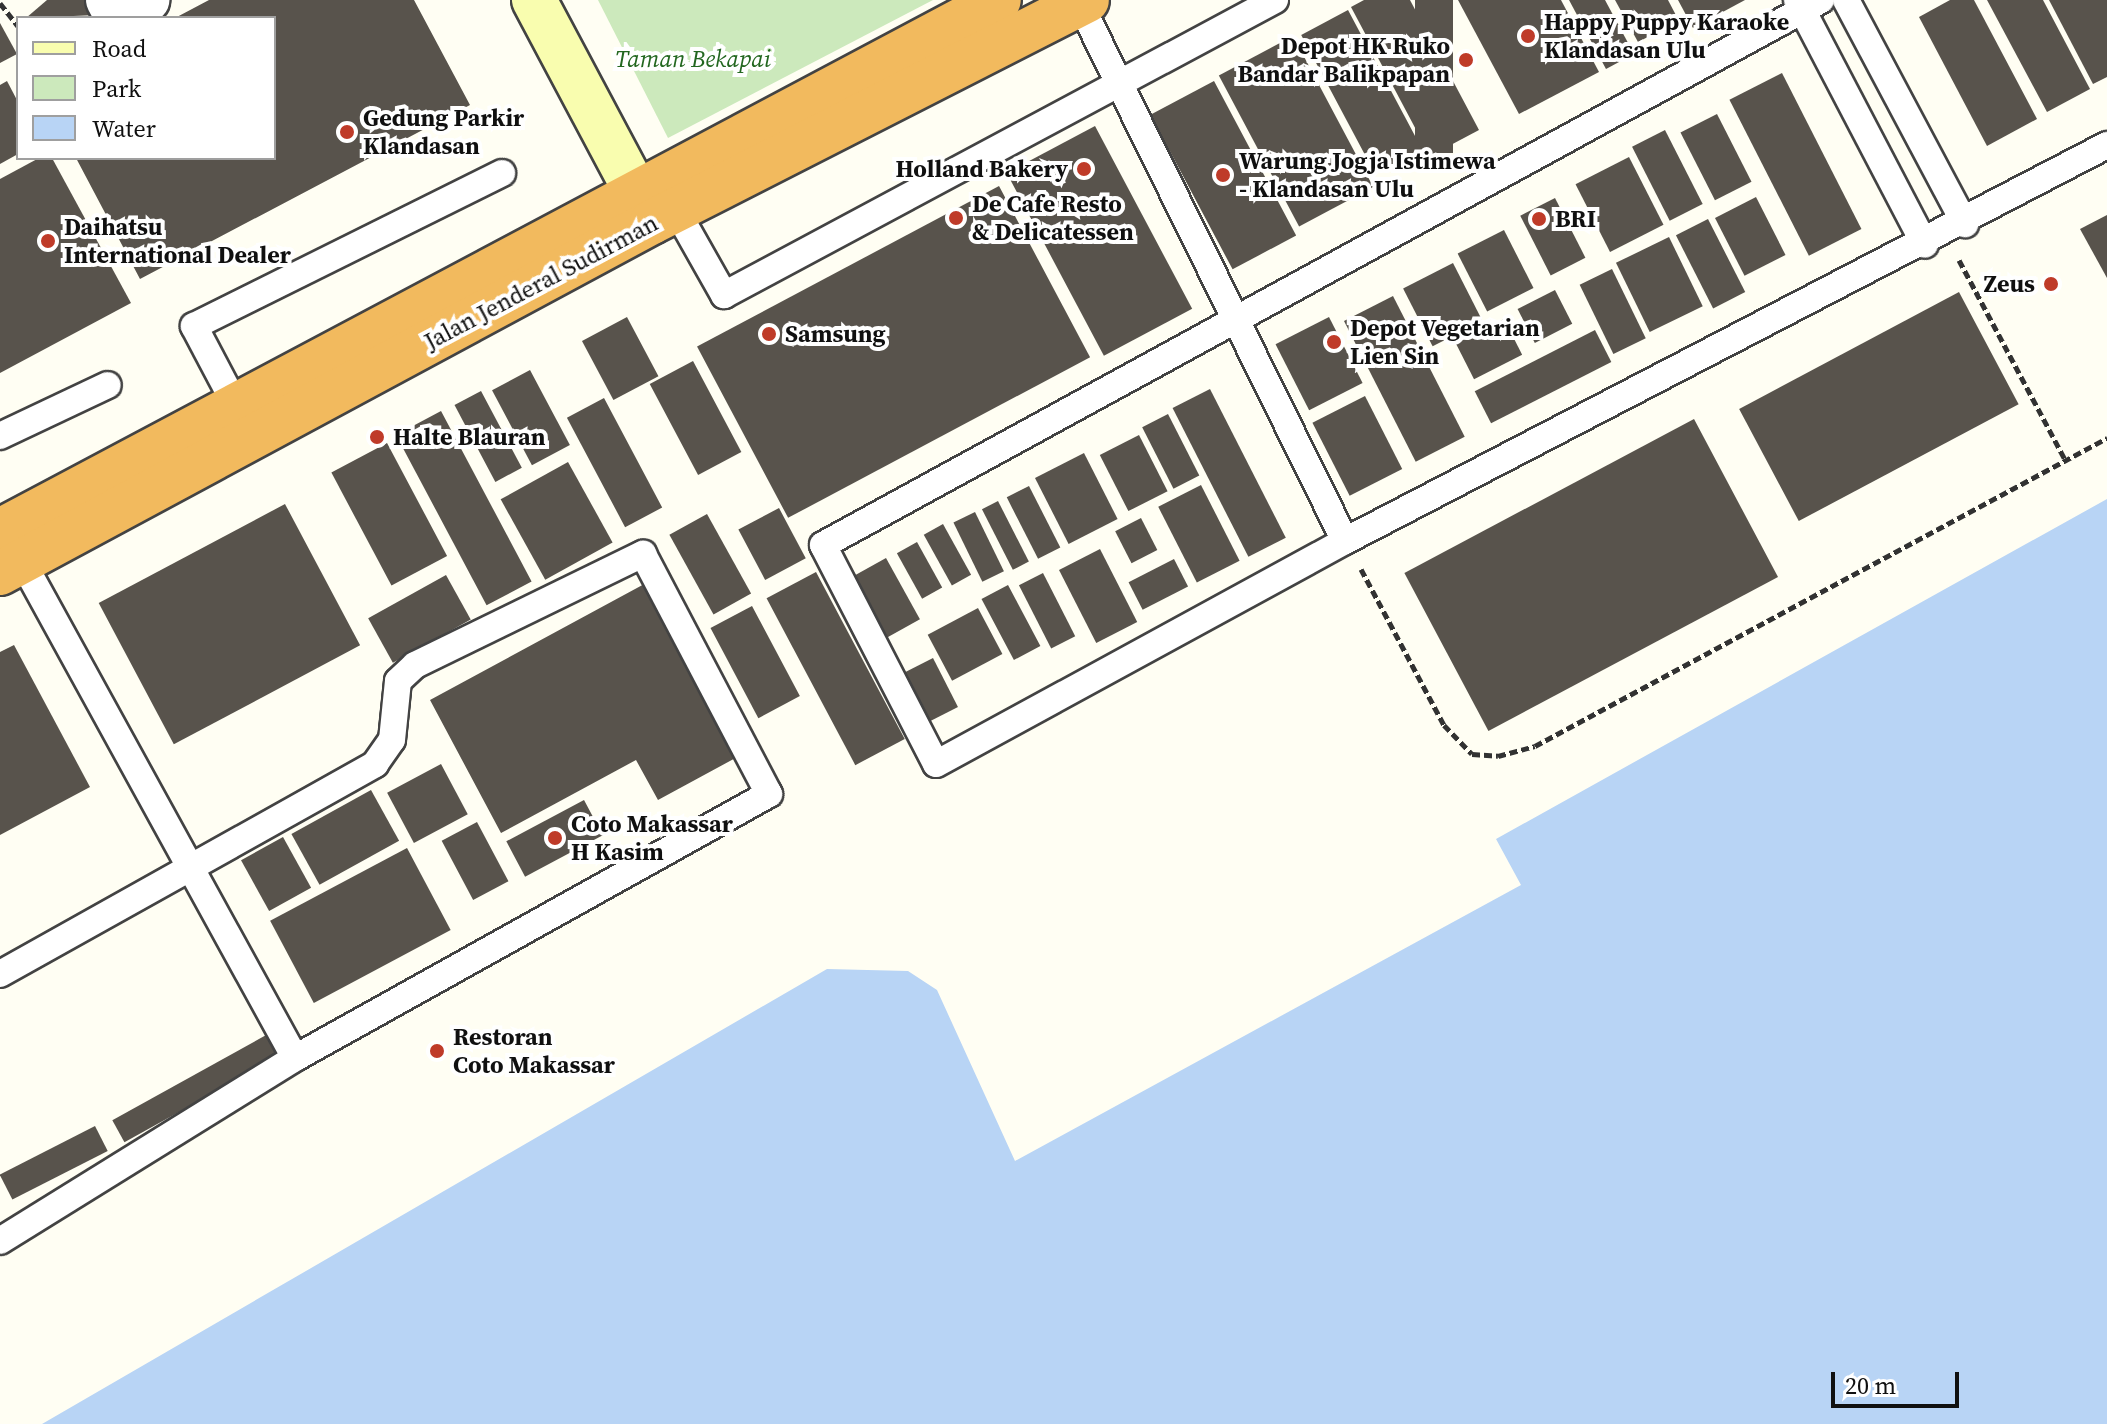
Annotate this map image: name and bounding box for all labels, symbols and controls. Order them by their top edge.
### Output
place label: Happy Puppy Karaoke Klandasan Ulu [1544,8,1789,64]
legend [16,16,276,160]
marker: Happy Puppy Karaoke Klandasan Ulu [1519,27,1537,45]
text: Road [92,32,146,65]
place label: Depot HK Ruko Bandar Balikpapan [1237,32,1450,88]
park label: Taman Bekapai [615,45,771,73]
marker: Depot HK Ruko Bandar Balikpapan [1457,51,1475,69]
text: Park [92,72,141,105]
place label: Gedung Parkir Klandasan [363,104,524,160]
text: Water [92,112,156,145]
marker: Gedung Parkir Klandasan [338,123,356,141]
place label: Warung Jogja Istimewa - Klandasan Ulu [1239,147,1496,203]
place label: Holland Bakery [896,155,1068,183]
marker: Holland Bakery [1075,160,1093,178]
marker: Warung Jogja Istimewa - Klandasan Ulu [1214,166,1232,184]
place label: De Cafe Resto & Delicatessen [972,190,1134,246]
place label: BRI [1555,205,1596,233]
street label: Jalan Jenderal Sudirman [419,208,663,356]
marker: De Cafe Resto & Delicatessen [947,209,965,227]
marker: BRI [1530,210,1548,228]
place label: Daihatsu International Dealer [64,213,291,269]
marker: Daihatsu International Dealer [39,232,57,250]
place label: Zeus [1984,270,2035,298]
marker: Zeus [2042,275,2060,293]
place label: Depot Vegetarian Lien Sin [1350,314,1540,370]
place label: Samsung [785,320,886,348]
marker: Samsung [760,325,778,343]
marker: Depot Vegetarian Lien Sin [1325,333,1343,351]
place label: Halte Blauran [393,423,546,451]
marker: Halte Blauran [368,428,386,446]
place label: Coto Makassar H Kasim [571,810,733,866]
marker: Coto Makassar H Kasim [546,829,564,847]
place label: Restoran Coto Makassar [453,1023,615,1079]
marker: Restoran Coto Makassar [428,1042,446,1060]
scale bar [1835,1356,1963,1406]
text: 20 m [1845,1369,1896,1402]

